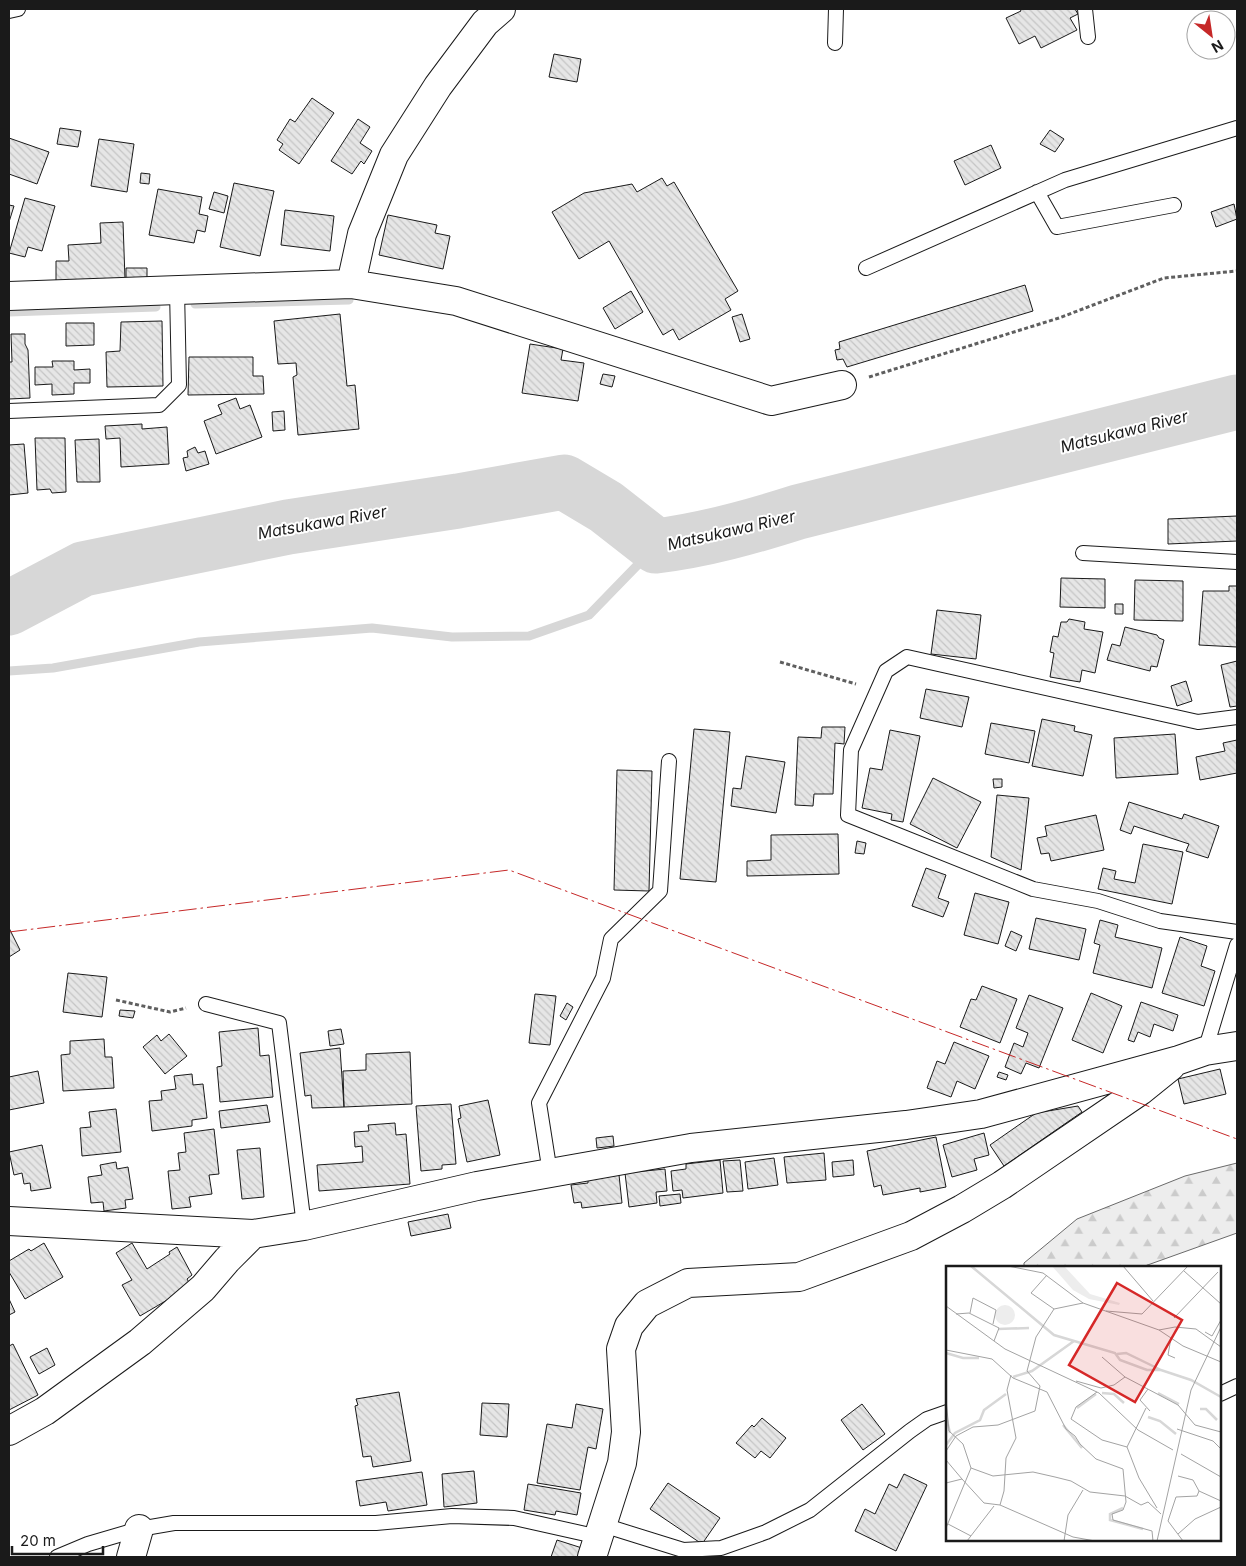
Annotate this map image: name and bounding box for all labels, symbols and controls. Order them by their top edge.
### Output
north arrow [1186,10,1236,60]
text: N [1209,37,1227,57]
water label: Matsukawa River [1058,405,1191,457]
water label: Matsukawa River [256,501,389,543]
water label: Matsukawa River [665,505,798,554]
inset map [946,1266,1221,1541]
scale bar [12,1524,104,1556]
text: 20 m [20,1531,56,1550]

